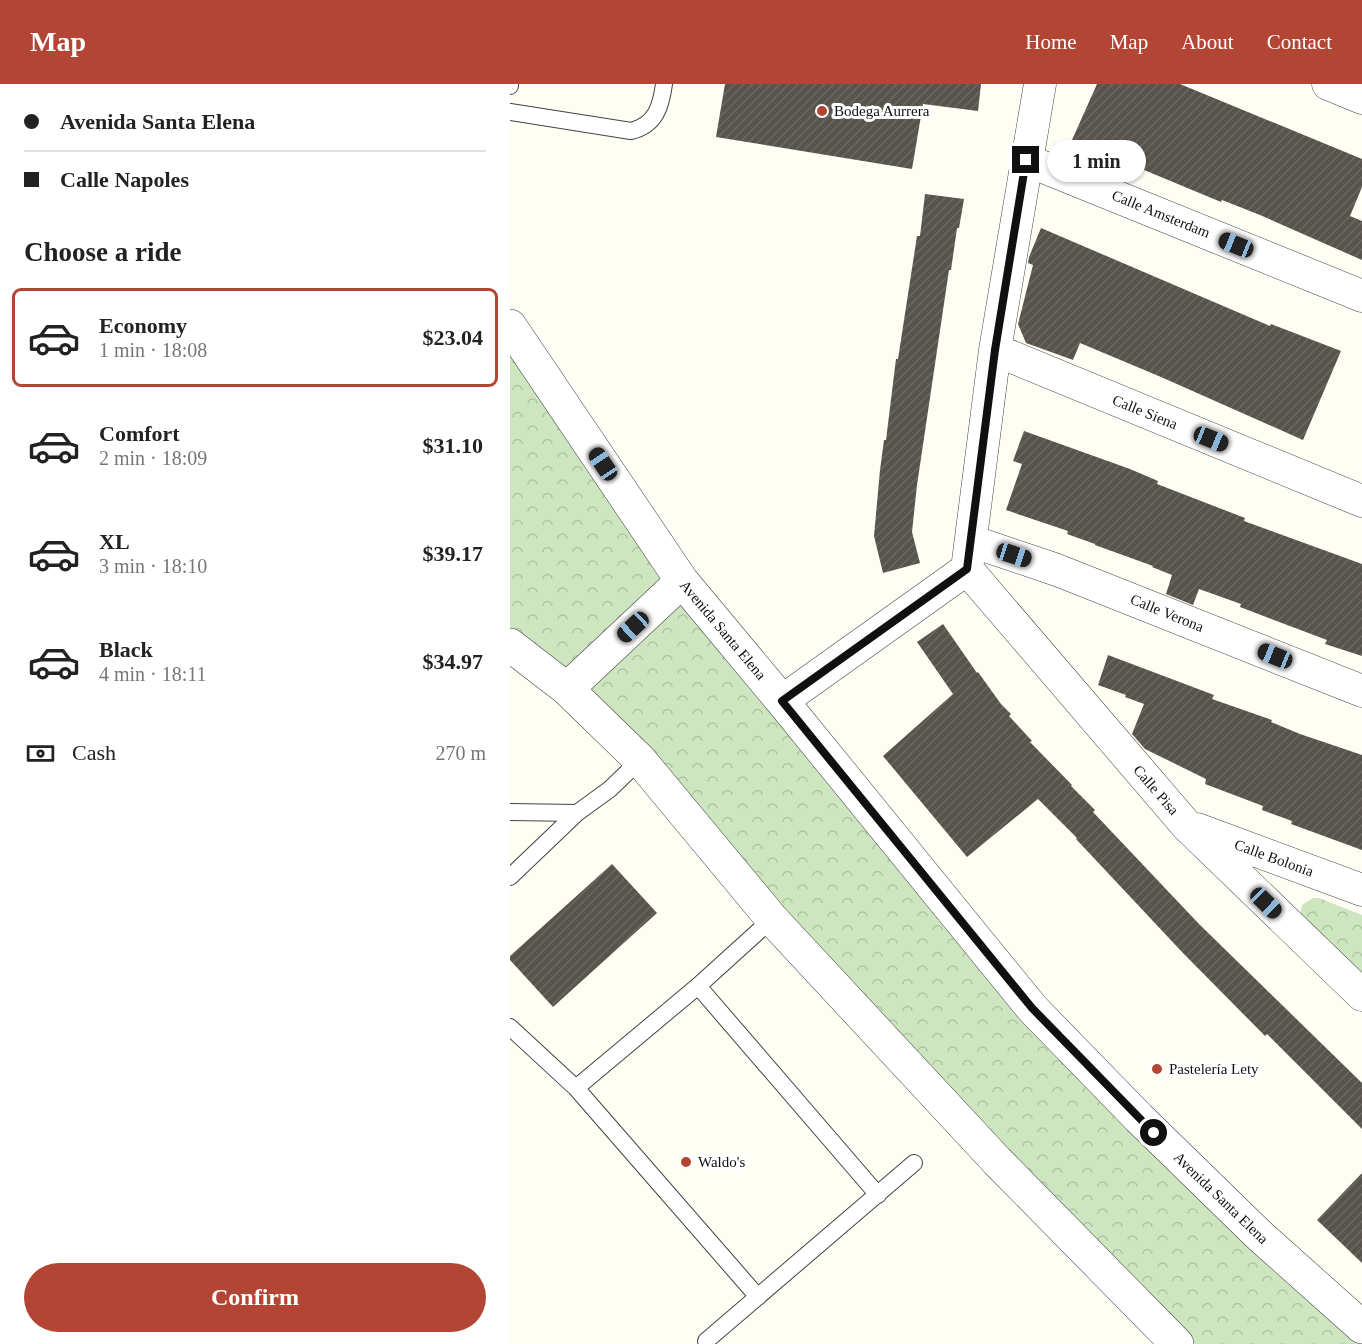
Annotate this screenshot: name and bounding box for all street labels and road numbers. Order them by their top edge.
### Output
street label: Calle Amsterdam [1110,187,1213,241]
street label: Calle Siena [1110,392,1180,432]
street label: Avenida Santa Elena [677,577,769,683]
street label: Calle Verona [1128,591,1206,635]
street label: Calle Pisa [1130,762,1182,818]
street label: Calle Bolonia [1232,836,1316,880]
street label: Avenida Santa Elena [1171,1149,1272,1247]

